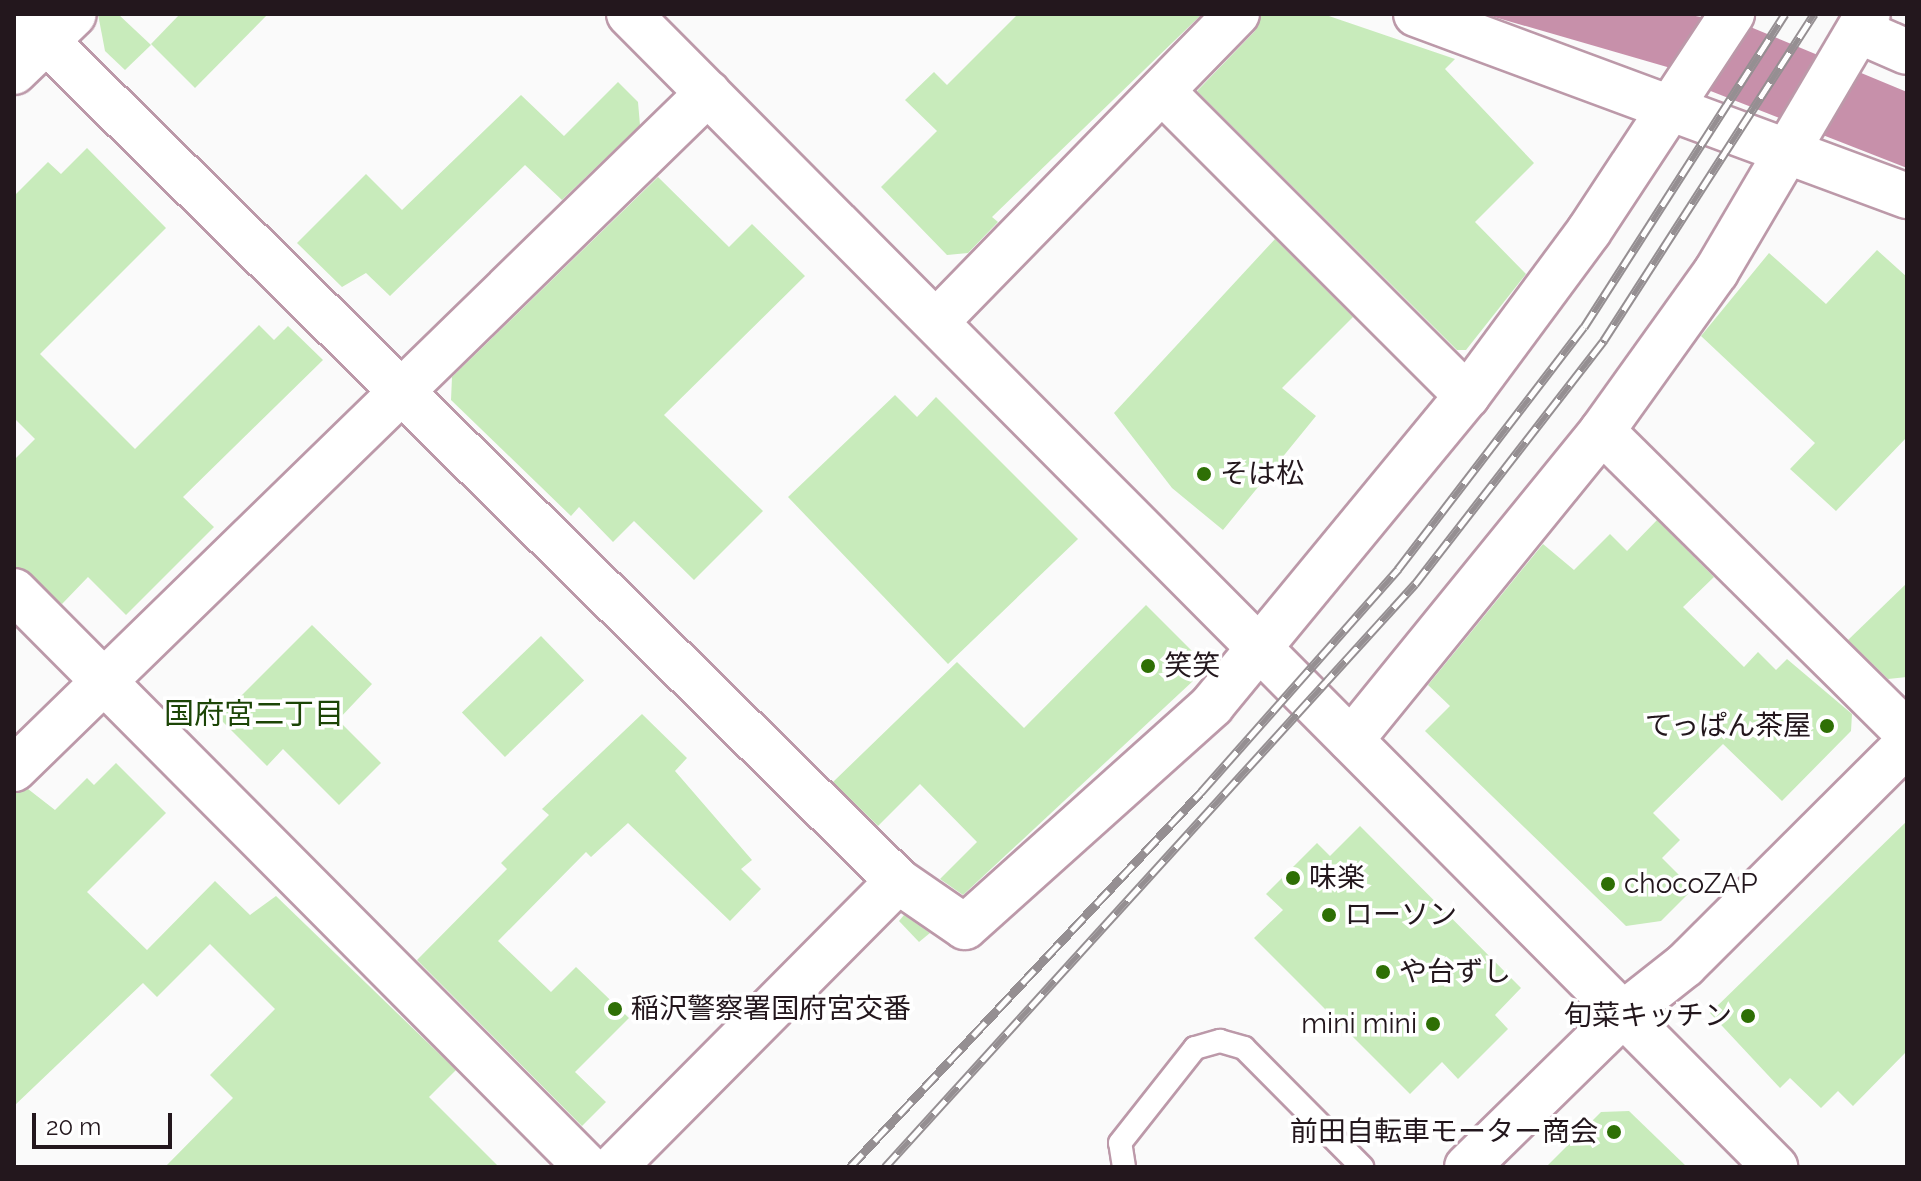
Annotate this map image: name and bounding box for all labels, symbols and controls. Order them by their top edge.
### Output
place label: そは松 [1220,457,1304,491]
marker: そは松 [1195,465,1213,483]
place label: 笑笑 [1164,649,1220,683]
marker: 笑笑 [1139,657,1157,675]
district label: 国府宮二丁目 [164,696,344,732]
place label: てっぱん茶屋 [1643,709,1811,743]
marker: てっぱん茶屋 [1818,717,1836,735]
place label: 味楽 [1309,861,1365,895]
place label: chocoZAP [1624,867,1758,901]
marker: 味楽 [1284,869,1302,887]
marker: chocoZAP [1599,875,1617,893]
place label: ローソン [1345,898,1457,932]
marker: ローソン [1320,906,1338,924]
place label: や台ずし [1399,955,1511,989]
marker: や台ずし [1374,963,1392,981]
place label: 稲沢警察署国府宮交番 [631,992,911,1026]
place label: 旬菜キッチン [1564,999,1732,1033]
marker: 稲沢警察署国府宮交番 [606,1000,624,1018]
place label: mini mini [1301,1007,1417,1041]
marker: 旬菜キッチン [1739,1007,1757,1025]
marker: mini mini [1424,1015,1442,1033]
scale bar [36,1097,176,1147]
text: 20 m [46,1112,101,1141]
place label: 前田自転車モーター商会 [1290,1115,1598,1149]
marker: 前田自転車モーター商会 [1605,1123,1623,1141]

